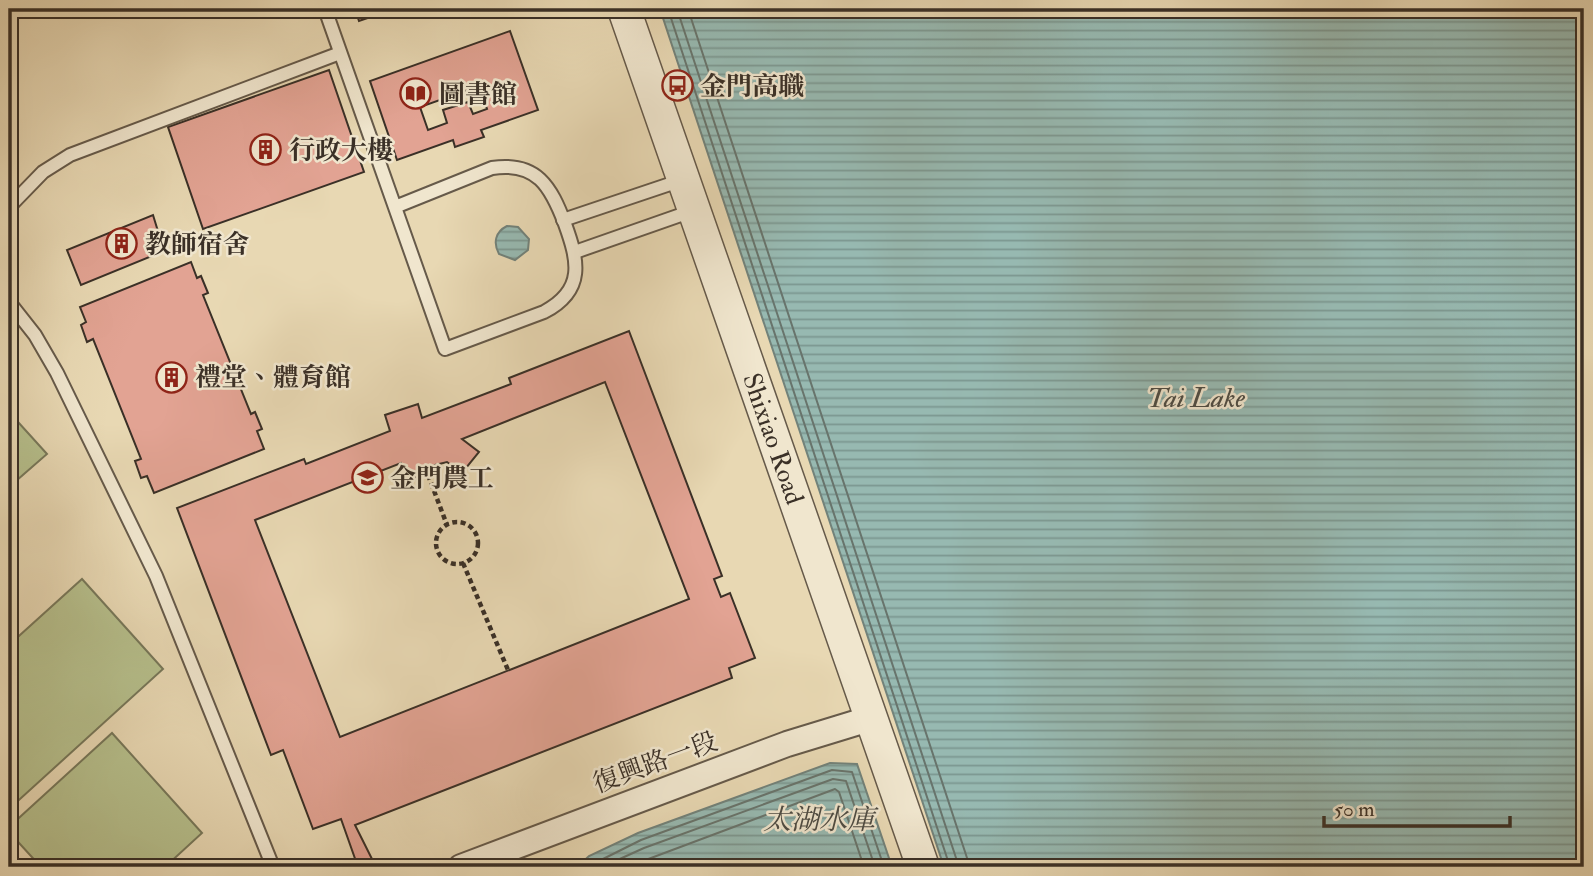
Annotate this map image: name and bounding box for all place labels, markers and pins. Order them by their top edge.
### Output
bus stop icon: 金門高職 [660,69,694,103]
place label: 金門高職 [700,71,804,103]
library icon: 圖書館 [399,77,433,111]
place label: 圖書館 [439,79,517,111]
building icon: 行政大樓 [249,133,283,167]
place label: 行政大樓 [289,135,393,167]
building icon: 教師宿舍 [105,227,139,261]
place label: 教師宿舍 [145,229,249,261]
building icon: 禮堂、體育館 [155,360,189,394]
place label: 禮堂、體育館 [195,362,351,394]
school or university icon: 金門農工 [350,461,384,495]
place label: 金門農工 [390,463,494,495]

